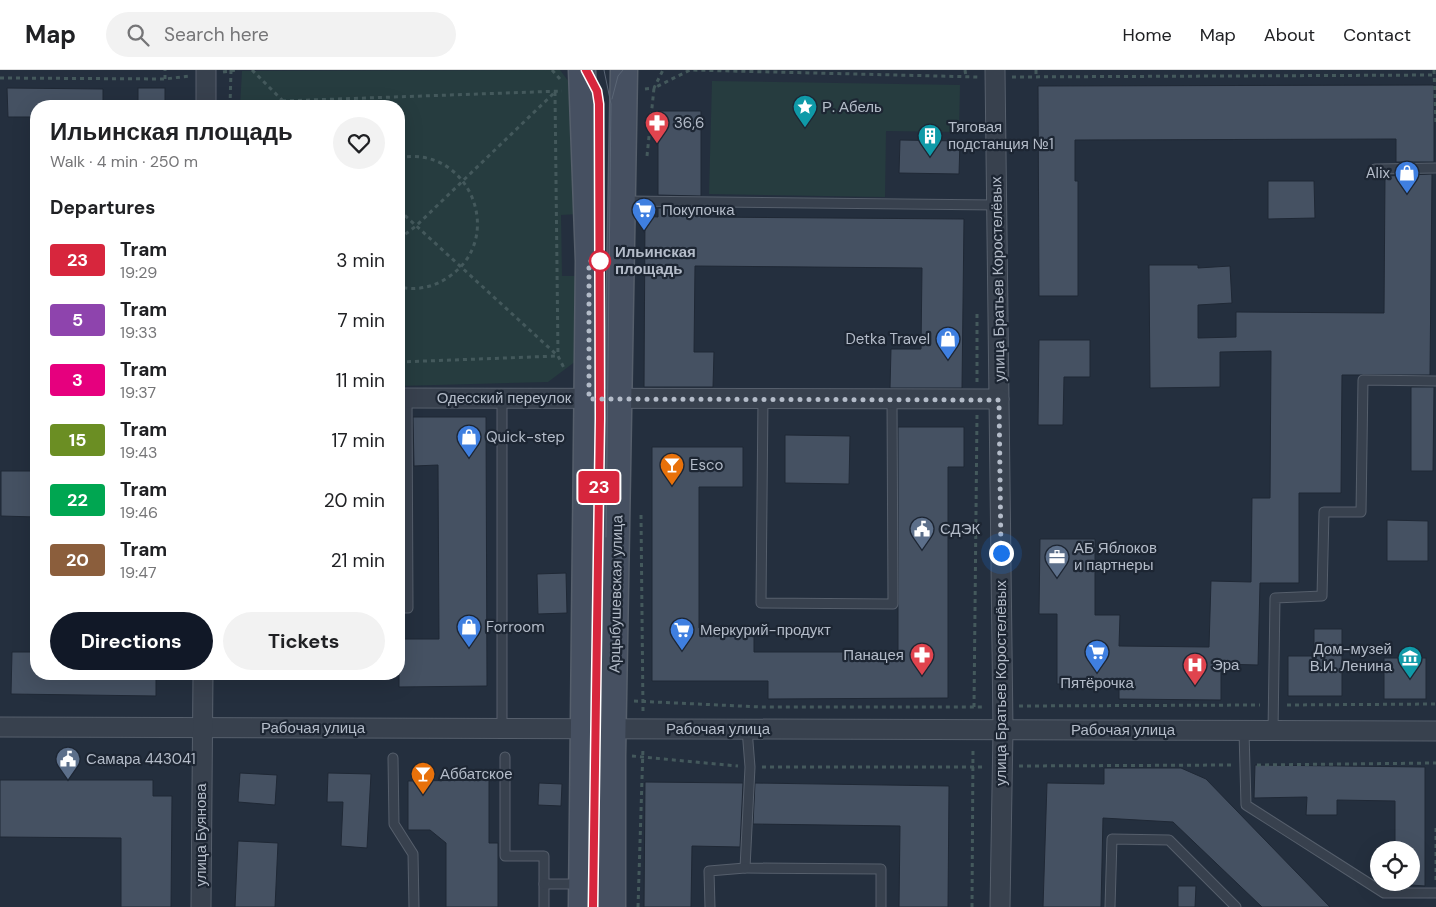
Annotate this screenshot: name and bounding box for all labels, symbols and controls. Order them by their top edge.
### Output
search box [106,12,456,57]
text: Map [25,19,76,50]
icon: search [124,21,152,49]
text: Search here [164,22,269,47]
text: Home [1122,23,1172,47]
text: Map [1200,23,1236,47]
text: About [1264,23,1315,47]
text: Contact [1343,23,1411,47]
place icon: Р. Абель [792,94,818,128]
place label: Р. Абель [822,97,882,117]
pharmacy icon: 36,6 [644,110,670,144]
place label: 36,6 [674,113,704,133]
text: Ильинская площадь [50,116,293,147]
button: heart [333,117,385,169]
place label: Тяговая подстанция №1 [948,117,1054,154]
building icon: Тяговая подстанция №1 [917,123,943,157]
text: Walk · 4 min · 250 m [50,151,198,172]
shop icon: Alix [1394,160,1420,194]
place label: Alix [1366,163,1391,183]
street label: улица Братьев Коростелёвых [986,176,1010,382]
text: Departures [50,195,155,220]
supermarket icon: Покупочка [631,197,657,231]
place label: Покупочка [662,200,735,220]
text: Tram [120,237,167,262]
place label: Ильинская площадь [615,242,696,279]
text: 23 [67,248,88,272]
text: 3 min [336,248,385,273]
marker: Ильинская площадь [589,250,611,272]
text: 19:29 [120,262,157,283]
text: Tram [120,297,167,322]
text: 5 [72,308,83,332]
text: 7 min [337,308,385,333]
text: 19:33 [120,322,157,343]
shop icon: Detka Travel [935,326,961,360]
place label: Detka Travel [846,329,930,349]
text: Tram [120,357,167,382]
text: 3 [72,368,83,392]
text: 11 min [336,368,385,393]
text: 19:37 [120,382,156,403]
street label: Одесский переулок [437,388,572,408]
text: Tram [120,417,167,442]
shop icon: Quick-step [456,424,482,458]
place label: Quick-step [486,427,565,447]
text: 15 [69,428,86,452]
text: 17 min [331,428,385,453]
text: 19:43 [120,442,157,463]
bar icon: Esco [659,452,685,486]
place label: Esco [690,455,724,475]
line badge: 23 [576,471,622,503]
text: 23 [588,475,610,499]
text: Tram [120,477,167,502]
text: 22 [67,488,88,512]
text: 20 min [324,488,385,513]
text: 19:46 [120,502,158,523]
street label: Арцыбушевская улица [605,514,627,673]
public building icon: СДЭК [909,516,935,550]
place label: СДЭК [940,519,980,539]
text: Tram [120,537,167,562]
place label: АБ Яблоков и партнеры [1074,538,1157,575]
your location [989,541,1014,566]
office icon: АБ Яблоков и партнеры [1044,544,1070,578]
text: 20 [66,548,89,572]
text: 21 min [331,548,385,573]
text: 19:47 [120,562,157,583]
street label: улица Братьев Коростелёвых [991,580,1011,786]
button: Directions [50,612,213,670]
button: Tickets [223,612,385,670]
shop icon: Forroom [456,614,482,648]
place label: Forroom [486,617,545,637]
supermarket icon: Меркурий-продукт [669,617,695,651]
place label: Меркурий-продукт [700,620,831,640]
supermarket icon: Пятёрочка [1084,639,1110,673]
place label: Дом-музей В.И. Ленина [1310,639,1393,676]
pharmacy icon: Панацея [909,642,935,676]
place label: Панацея [843,645,904,665]
museum icon: Дом-музей В.И. Ленина [1397,645,1423,679]
hospital icon: Эра [1182,652,1208,686]
place label: Эра [1212,655,1240,675]
place label: Пятёрочка [1060,673,1134,693]
street label: Рабочая улица [261,718,366,738]
street label: Рабочая улица [666,719,771,739]
street label: Рабочая улица [1071,720,1176,740]
public building icon: Самара 443041 [55,746,81,780]
place label: Самара 443041 [86,749,196,769]
bar icon: Аббатское [410,761,436,795]
place label: Аббатское [440,764,512,784]
street label: улица Буянова [191,783,211,886]
map controls [1370,841,1420,891]
button: locate [1370,841,1420,891]

